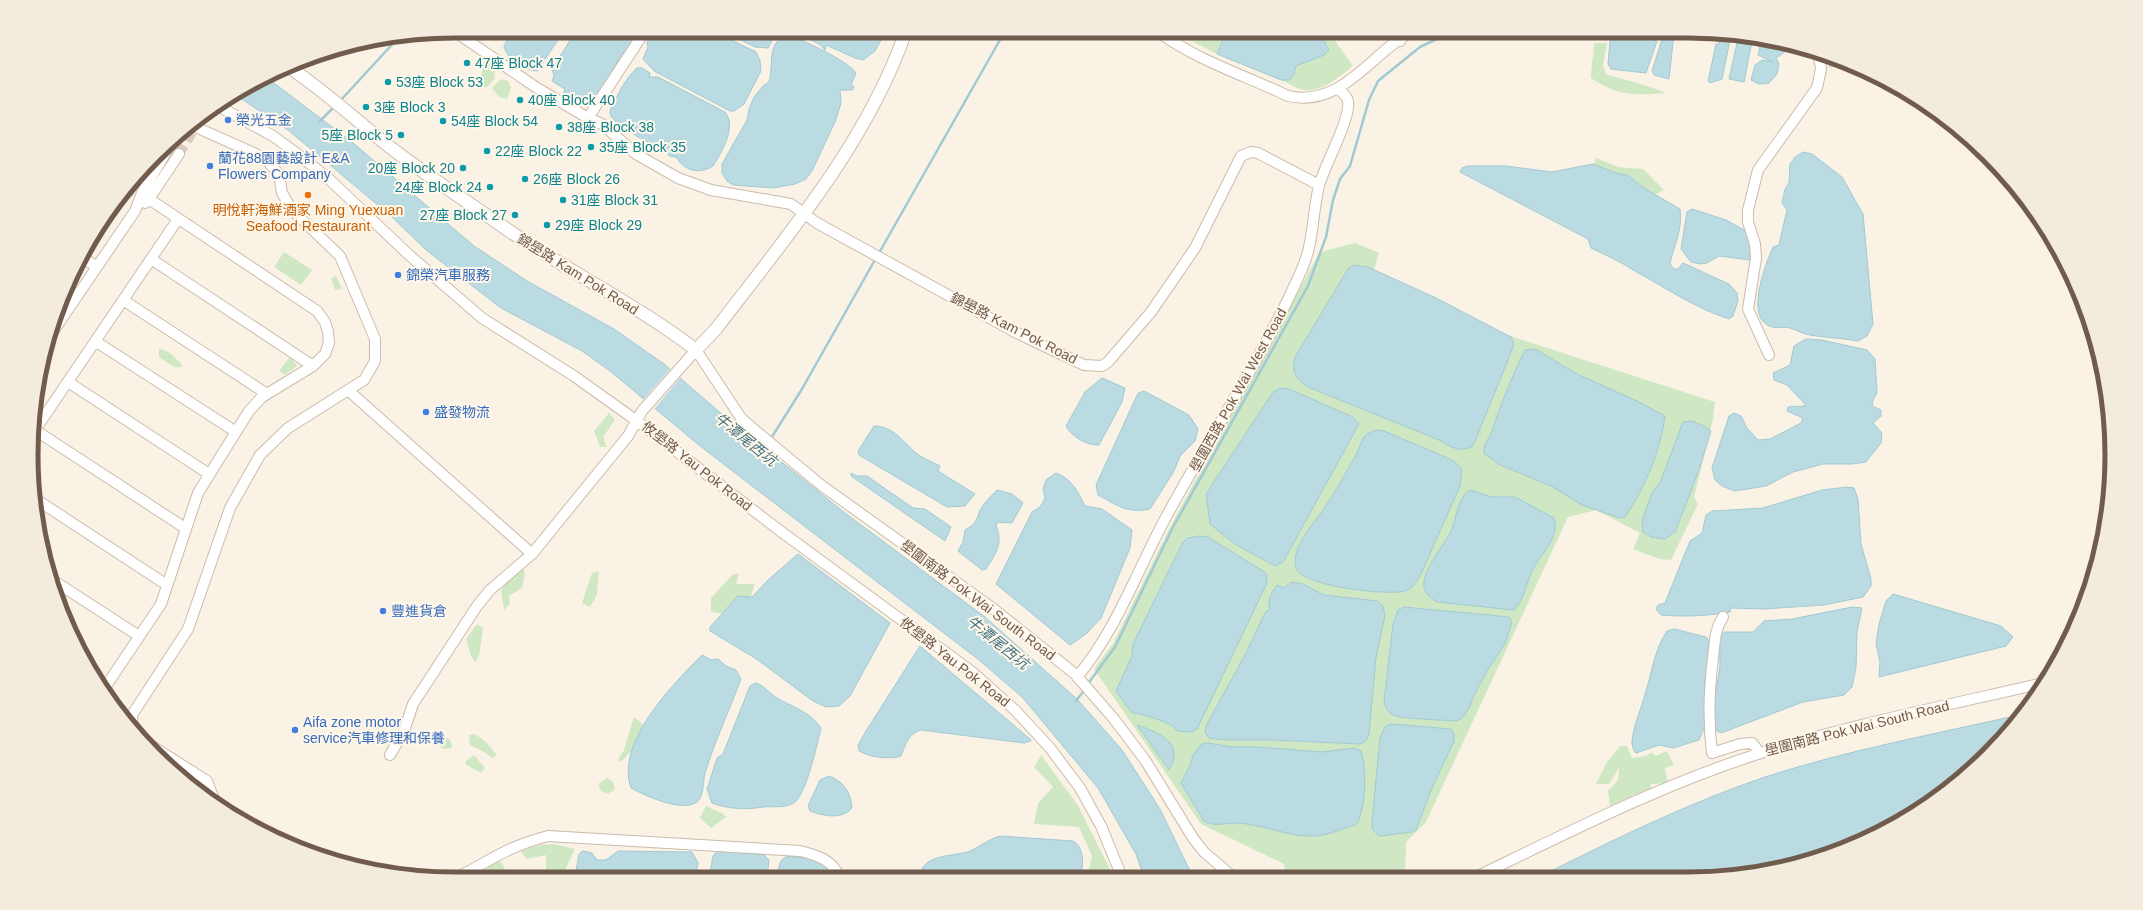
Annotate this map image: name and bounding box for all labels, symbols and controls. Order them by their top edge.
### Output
place label: 47座 Block 47 [475,55,562,71]
marker: 47座 Block 47 [462,58,472,68]
place label: 53座 Block 53 [396,74,483,90]
marker: 53座 Block 53 [383,77,393,87]
place label: 40座 Block 40 [528,92,615,108]
marker: 40座 Block 40 [515,95,525,105]
place label: 3座 Block 3 [374,99,446,115]
marker: 3座 Block 3 [361,102,371,112]
place label: 榮光五金 [236,112,292,128]
place label: 54座 Block 54 [451,113,538,129]
marker: 榮光五金 [223,115,233,125]
marker: 54座 Block 54 [438,116,448,126]
place label: 38座 Block 38 [567,119,654,135]
marker: 38座 Block 38 [554,122,564,132]
place label: 5座 Block 5 [321,127,393,143]
marker: 5座 Block 5 [396,130,406,140]
place label: 35座 Block 35 [599,139,686,155]
marker: 35座 Block 35 [586,142,596,152]
place label: 22座 Block 22 [495,143,582,159]
marker: 22座 Block 22 [482,146,492,156]
place label: 蘭花88園藝設計 E&A Flowers Company [218,150,350,182]
place label: 20座 Block 20 [368,160,455,176]
marker: 蘭花88園藝設計 E&A Flowers Company [205,161,215,171]
marker: 20座 Block 20 [458,163,468,173]
place label: 26座 Block 26 [533,171,620,187]
marker: 26座 Block 26 [520,174,530,184]
place label: 24座 Block 24 [395,179,482,195]
marker: 24座 Block 24 [485,182,495,192]
marker: 明悅軒海鮮酒家 Ming Yuexuan Seafood Restaurant [303,190,313,200]
place label: 31座 Block 31 [571,192,658,208]
marker: 31座 Block 31 [558,195,568,205]
place label: 明悅軒海鮮酒家 Ming Yuexuan Seafood Restaurant [213,202,403,234]
place label: 27座 Block 27 [420,207,507,223]
marker: 27座 Block 27 [510,210,520,220]
place label: 29座 Block 29 [555,217,642,233]
marker: 29座 Block 29 [542,220,552,230]
street label: 錦壆路 Kam Pok Road [514,230,642,318]
place label: 錦榮汽車服務 [406,267,490,283]
marker: 錦榮汽車服務 [393,270,403,280]
street label: 錦壆路 Kam Pok Road [948,289,1080,367]
street label: 壆圍西路 Pok Wai West Road [1186,305,1290,475]
place label: 盛發物流 [434,404,490,420]
marker: 盛發物流 [421,407,431,417]
water label: 牛潭尾西坑 [712,409,782,470]
street label: 攸壆路 Yau Pok Road [639,418,755,514]
street label: 壆圍南路 Pok Wai South Road [898,537,1058,663]
place label: 豐進貨倉 [391,603,447,619]
marker: 豐進貨倉 [378,606,388,616]
water label: 牛潭尾西坑 [964,612,1034,673]
street label: 攸壆路 Yau Pok Road [897,614,1013,710]
street label: 壆圍南路 Pok Wai South Road [1763,697,1951,759]
place label: Aifa zone motor service汽車修理和保養 [303,714,445,746]
marker: Aifa zone motor service汽車修理和保養 [290,725,300,735]

